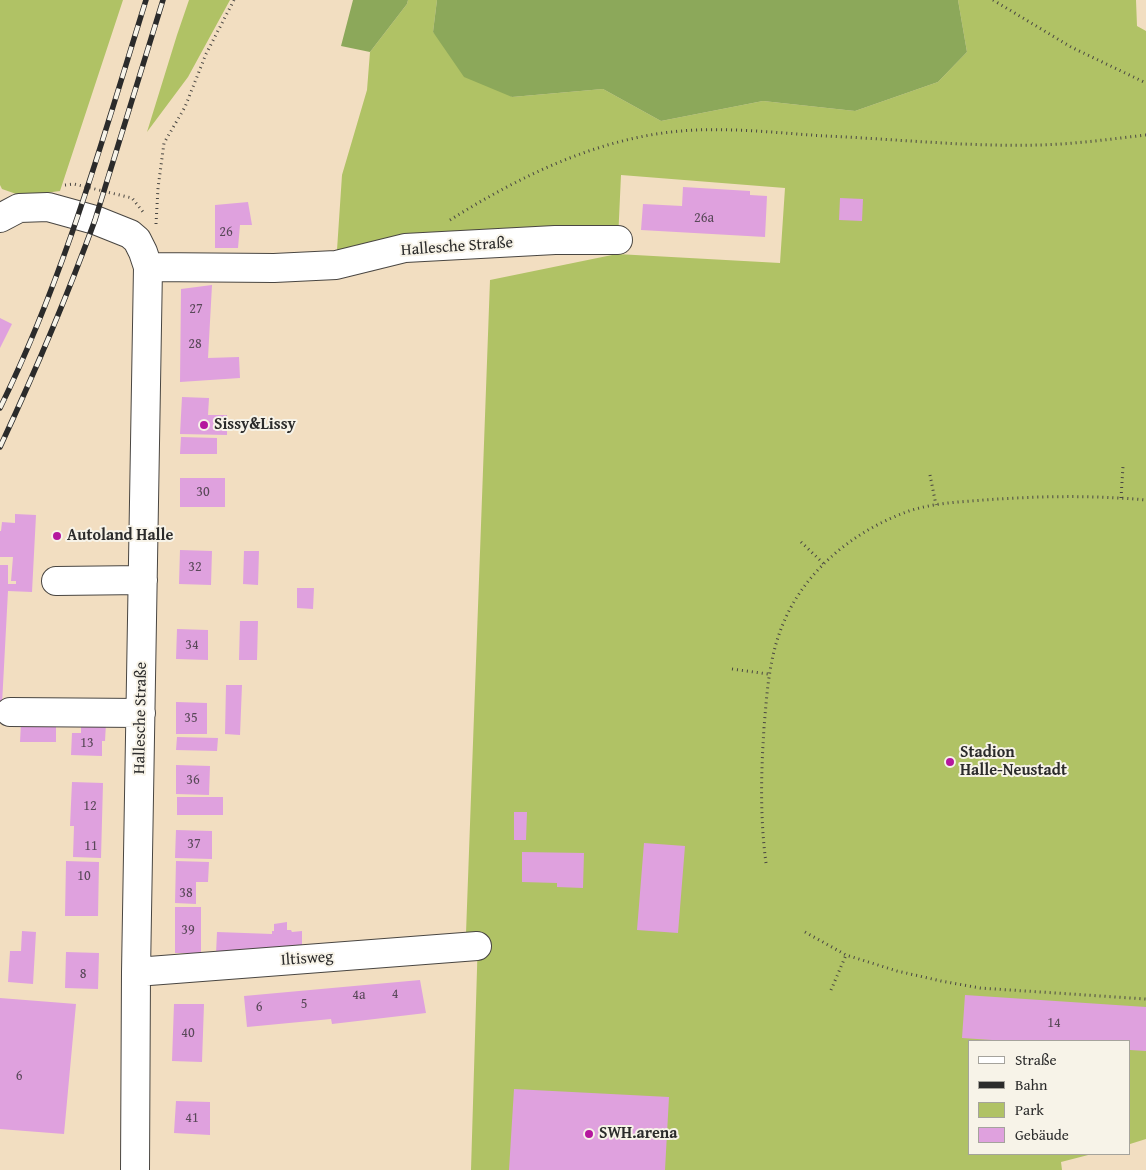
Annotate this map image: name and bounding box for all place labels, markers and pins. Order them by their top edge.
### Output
place label: Sissy&Lissy [214,415,296,435]
marker: Sissy&Lissy [198,419,210,431]
place label: Autoland Halle [67,526,173,546]
marker: Autoland Halle [51,530,63,542]
place label: Stadion Halle-Neustadt [960,743,1067,781]
marker: Stadion Halle-Neustadt [944,756,956,768]
place label: SWH.arena [599,1124,677,1144]
marker: SWH.arena [583,1128,595,1140]

